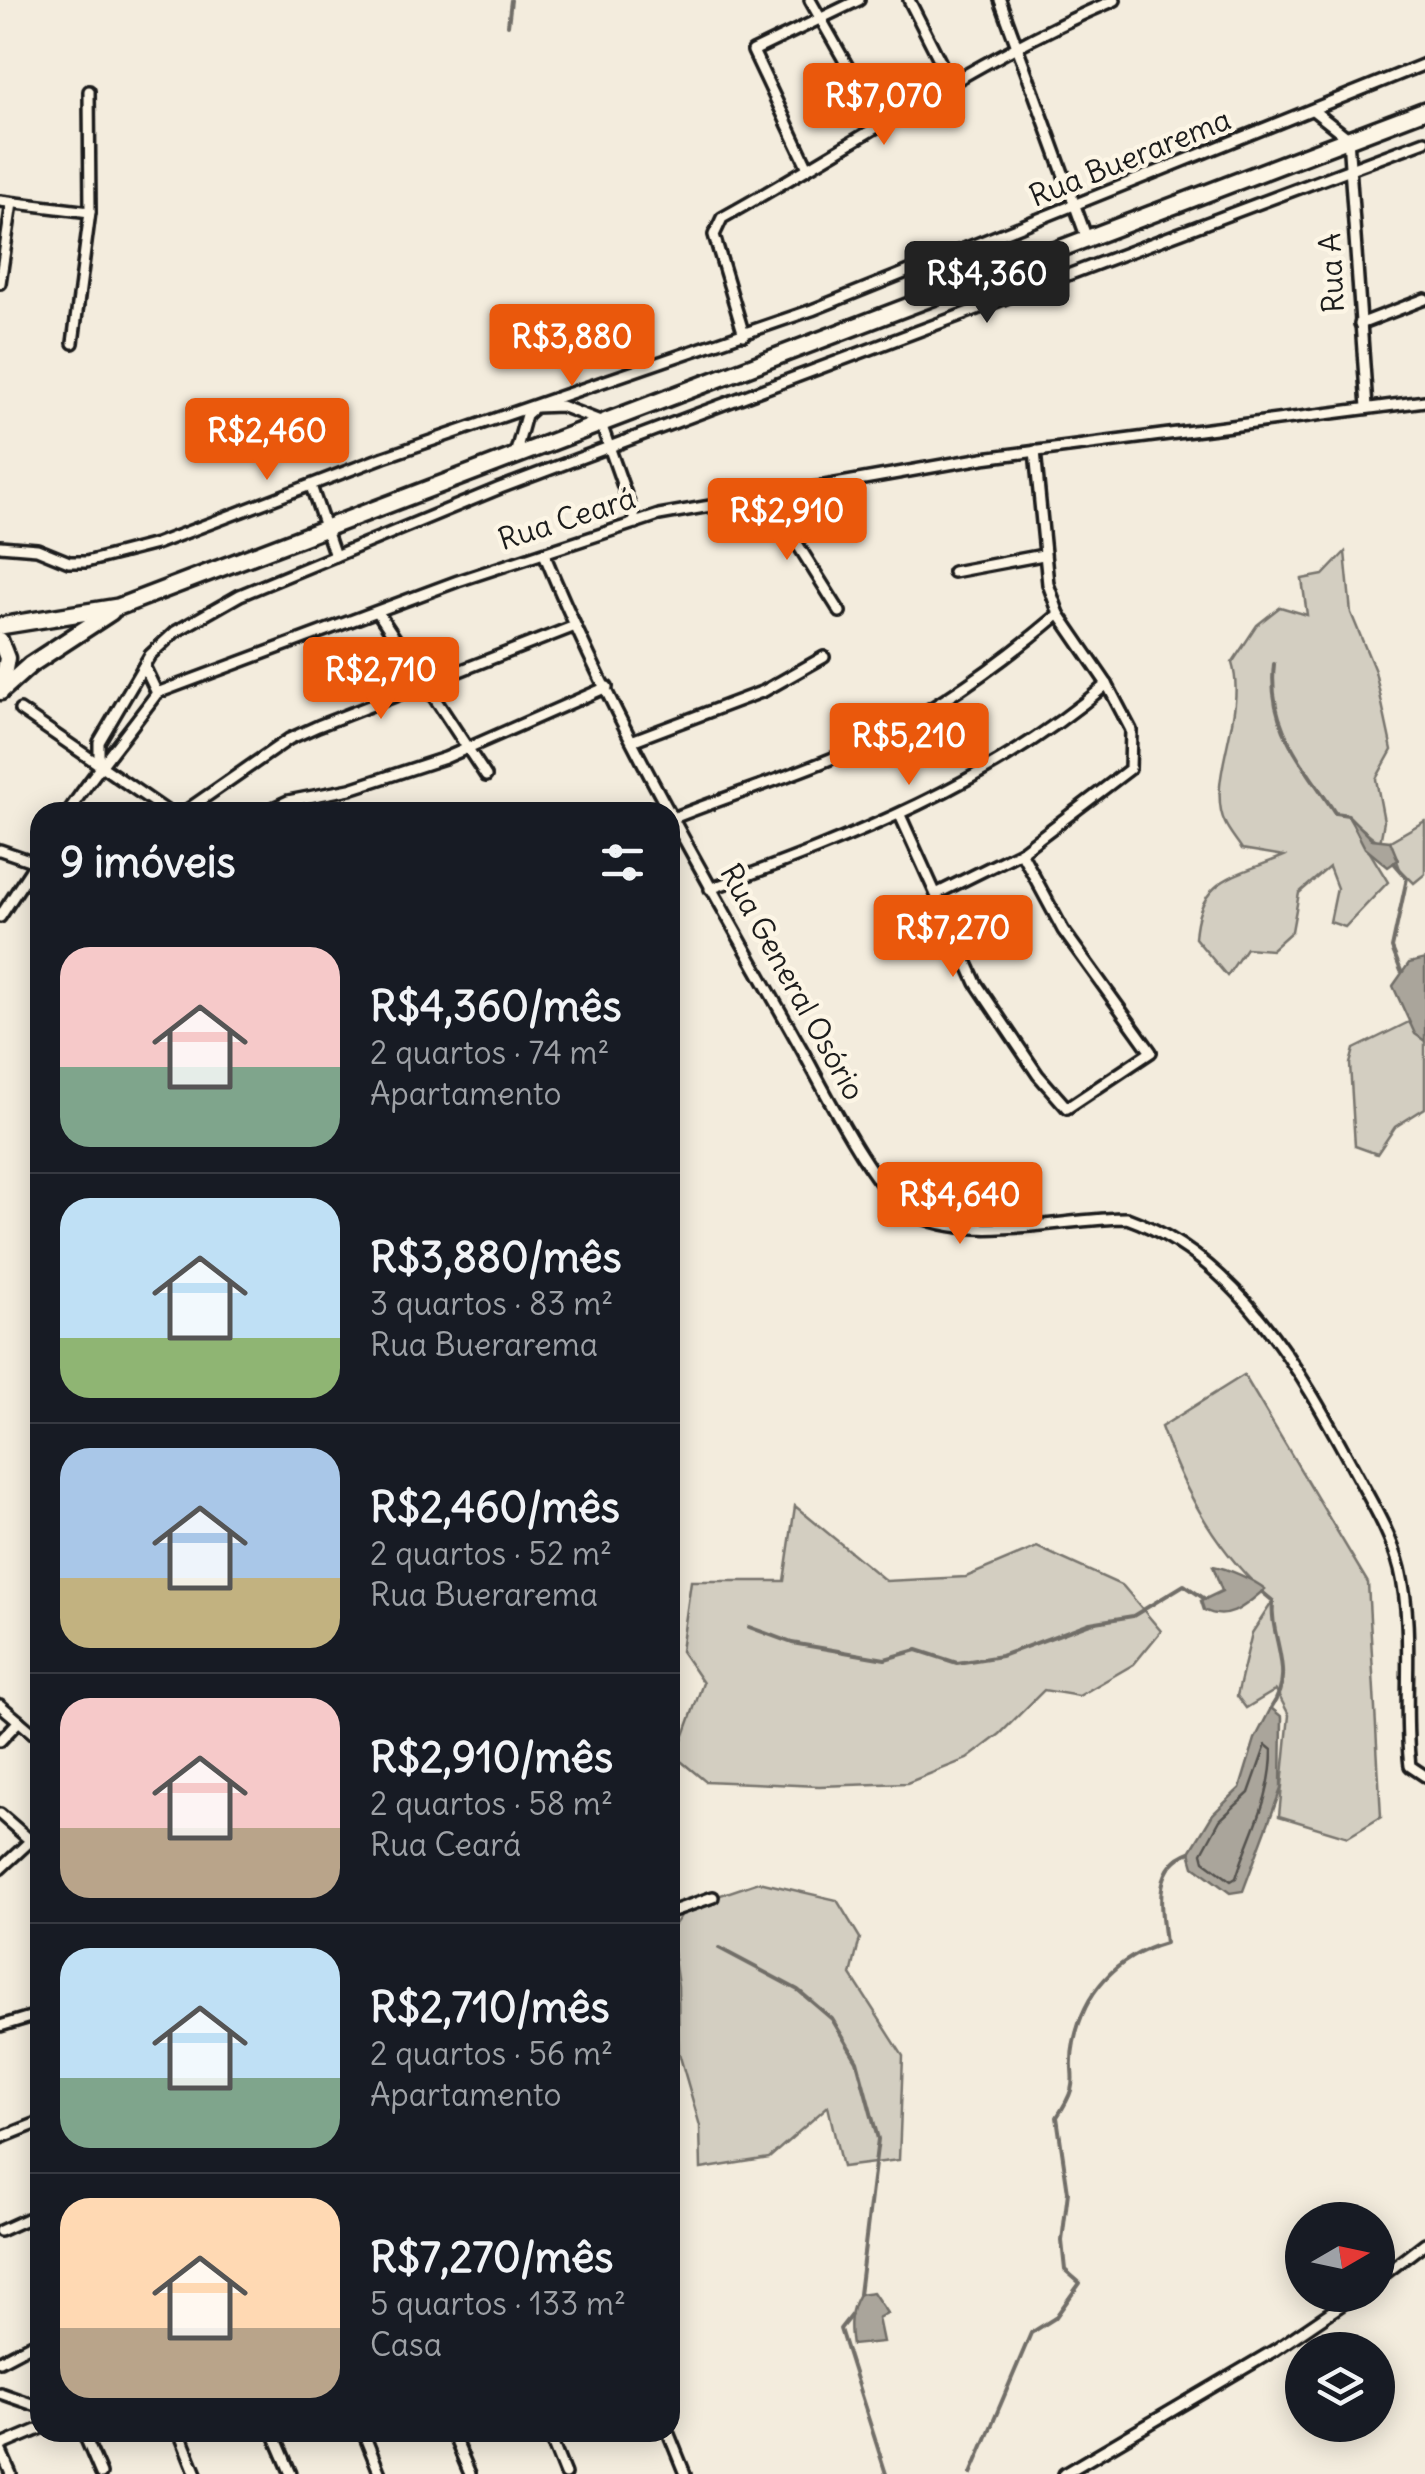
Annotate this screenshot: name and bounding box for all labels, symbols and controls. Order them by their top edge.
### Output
pin: R$7,070 [792,63,976,148]
text: R$7,070 [825,75,943,116]
street label: Rua Buerarema [1023,99,1236,215]
street label: Rua A [1310,232,1352,314]
pin: R$4,360 [895,241,1079,326]
text: R$4,360 [927,253,1048,294]
pin: R$3,880 [480,304,664,389]
text: R$3,880 [512,316,632,357]
pin: R$2,460 [175,398,359,483]
text: R$2,460 [207,410,327,451]
street label: Rua Ceará [493,478,640,558]
pin: R$2,910 [695,478,879,563]
text: R$2,910 [730,490,844,531]
pin: R$2,710 [289,637,473,722]
text: R$2,710 [325,649,437,690]
pin: R$5,210 [817,703,1001,788]
text: R$5,210 [852,715,966,756]
icon: filters [595,835,650,890]
text: 9 imóveis [60,836,236,888]
street label: Rua General Osório [712,857,874,1106]
pin: R$7,270 [861,895,1045,980]
text: R$7,270 [896,907,1010,948]
text: R$4,360/mês [370,980,622,1032]
icon: home [140,987,260,1107]
text: 2 quartos · 74 m² [370,1032,610,1073]
text: Apartamento [370,1073,562,1114]
pin: R$4,640 [868,1162,1052,1247]
text: R$4,640 [899,1174,1021,1215]
text: R$3,880/mês [370,1231,622,1283]
icon: home [140,1238,260,1358]
text: 3 quartos · 83 m² [370,1283,613,1324]
text: Rua Buerarema [370,1324,598,1365]
text: R$2,460/mês [370,1481,620,1533]
icon: home [140,1488,260,1608]
text: 2 quartos · 52 m² [370,1533,612,1574]
text: Rua Buerarema [370,1574,598,1615]
text: R$2,910/mês [370,1731,613,1783]
icon: home [140,1738,260,1858]
text: 2 quartos · 58 m² [370,1783,613,1824]
text: Rua Ceará [370,1824,521,1865]
text: R$2,710/mês [370,1981,610,2033]
icon: home [140,1988,260,2108]
text: 2 quartos · 56 m² [370,2033,613,2074]
text: Apartamento [370,2074,562,2115]
north arrow [1285,2202,1395,2312]
map controls [1285,2202,1395,2442]
text: R$7,270/mês [370,2231,613,2283]
icon: home [140,2238,260,2358]
text: 5 quartos · 133 m² [370,2283,626,2324]
text: Casa [370,2324,442,2365]
button: layers [1285,2332,1395,2442]

